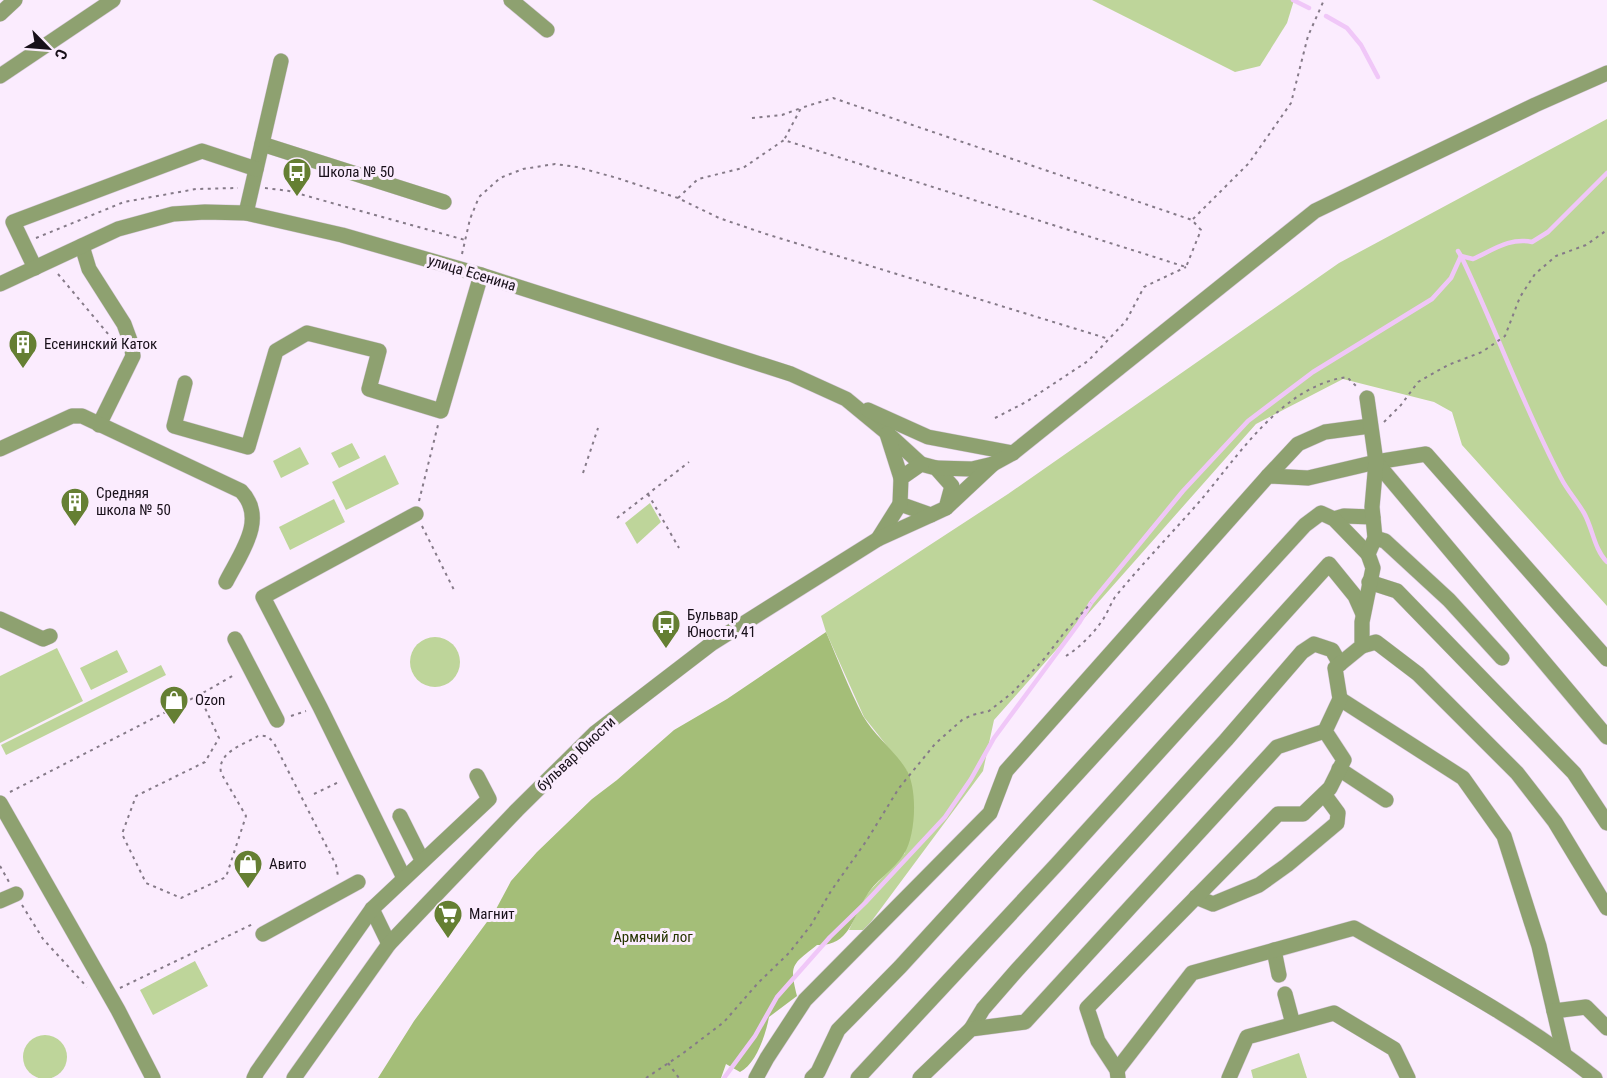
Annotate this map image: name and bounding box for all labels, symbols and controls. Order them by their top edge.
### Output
north arrow [18,18,78,78]
text: С [51,46,72,62]
bus stop icon: Школа № 50 [281,156,313,198]
place label: Школа № 50 [318,163,395,181]
street label: улица Есенина [426,251,518,295]
building icon: Есенинский Каток [7,328,39,370]
place label: Есенинский Каток [44,335,157,353]
place label: Средняя школа № 50 [96,484,171,519]
building icon: Средняя школа № 50 [59,486,91,528]
place label: Бульвар Юности, 41 [687,606,756,641]
bus stop icon: Бульвар Юности, 41 [650,608,682,650]
shop icon: Ozon [158,684,190,726]
place label: Ozon [195,691,225,709]
street label: бульвар Юности [533,713,619,795]
shop icon: Авито [232,848,264,890]
place label: Авито [269,855,306,873]
supermarket icon: Магнит [432,898,464,940]
place label: Магнит [469,905,515,923]
park label: Армячий лог [613,928,693,946]

